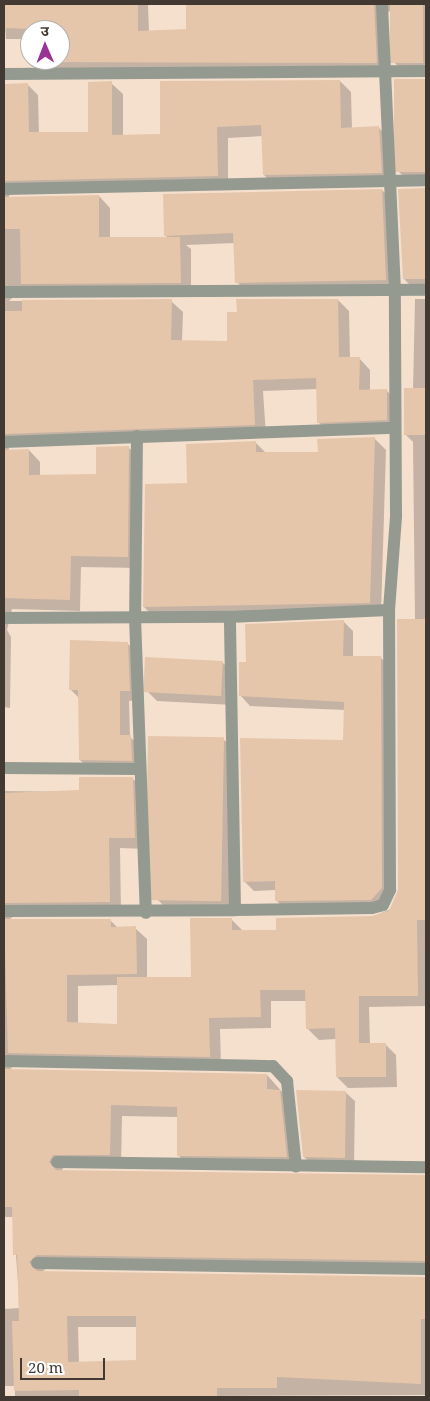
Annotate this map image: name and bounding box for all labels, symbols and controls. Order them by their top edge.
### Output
north arrow [20,20,70,70]
text: उ [40,21,49,40]
scale bar [22,1348,108,1380]
text: 20 m [28,1357,63,1377]

